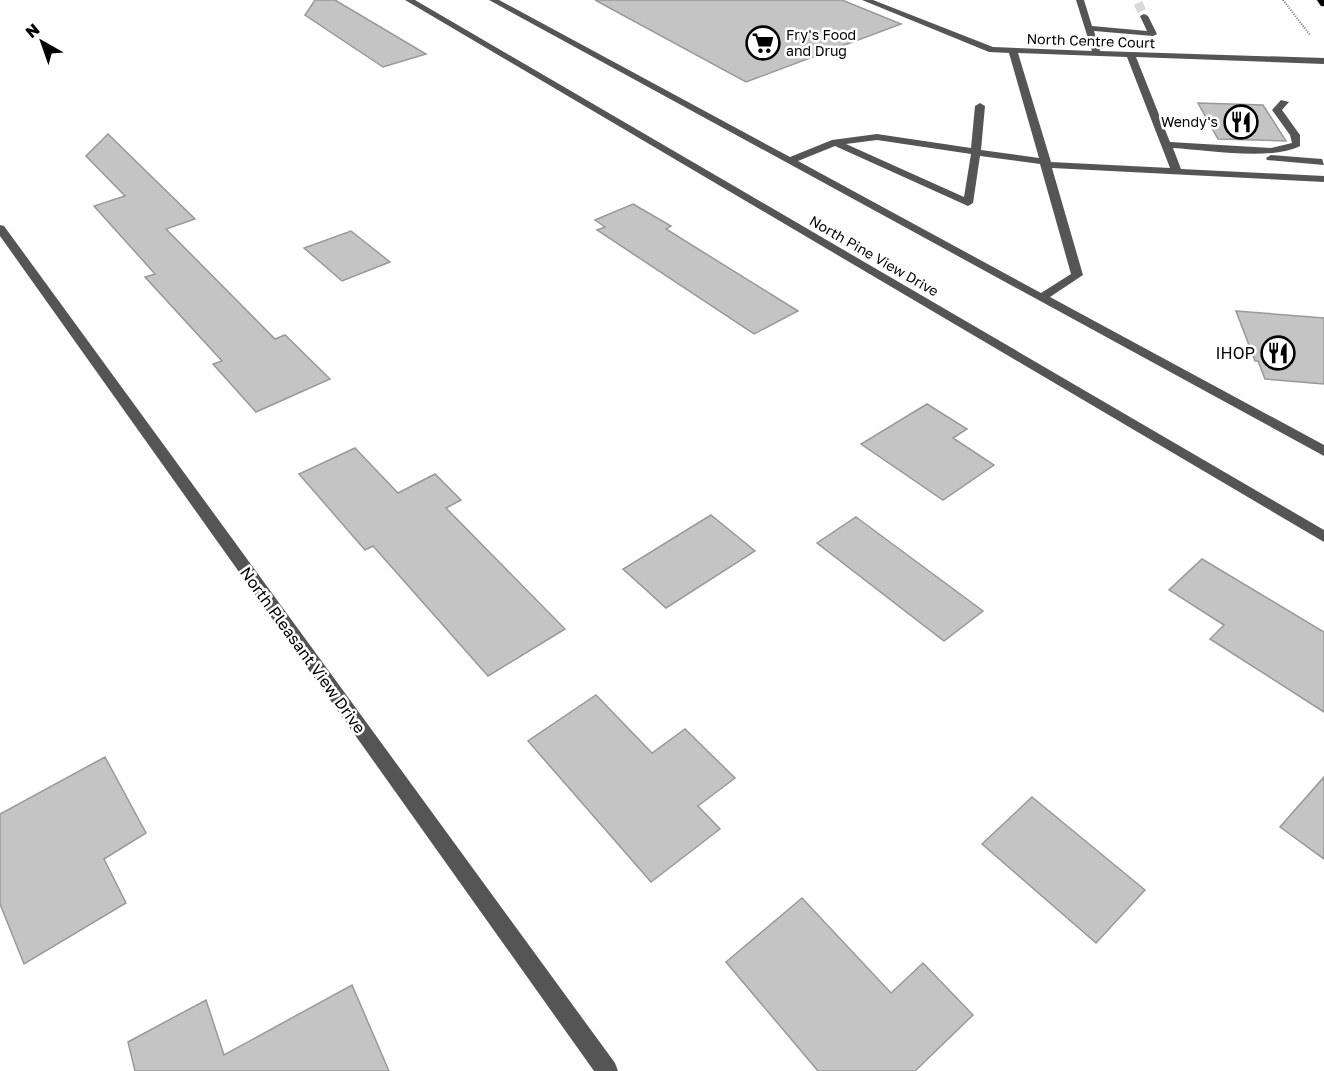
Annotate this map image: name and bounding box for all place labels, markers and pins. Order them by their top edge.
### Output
supermarket icon: Fry's Food and Drug [745,25,781,61]
place label: Fry's Food and Drug [786,26,856,59]
restaurant icon: Wendy's [1223,104,1259,140]
place label: Wendy's [1161,113,1218,130]
restaurant icon: IHOP [1260,335,1296,371]
place label: IHOP [1215,343,1255,363]

